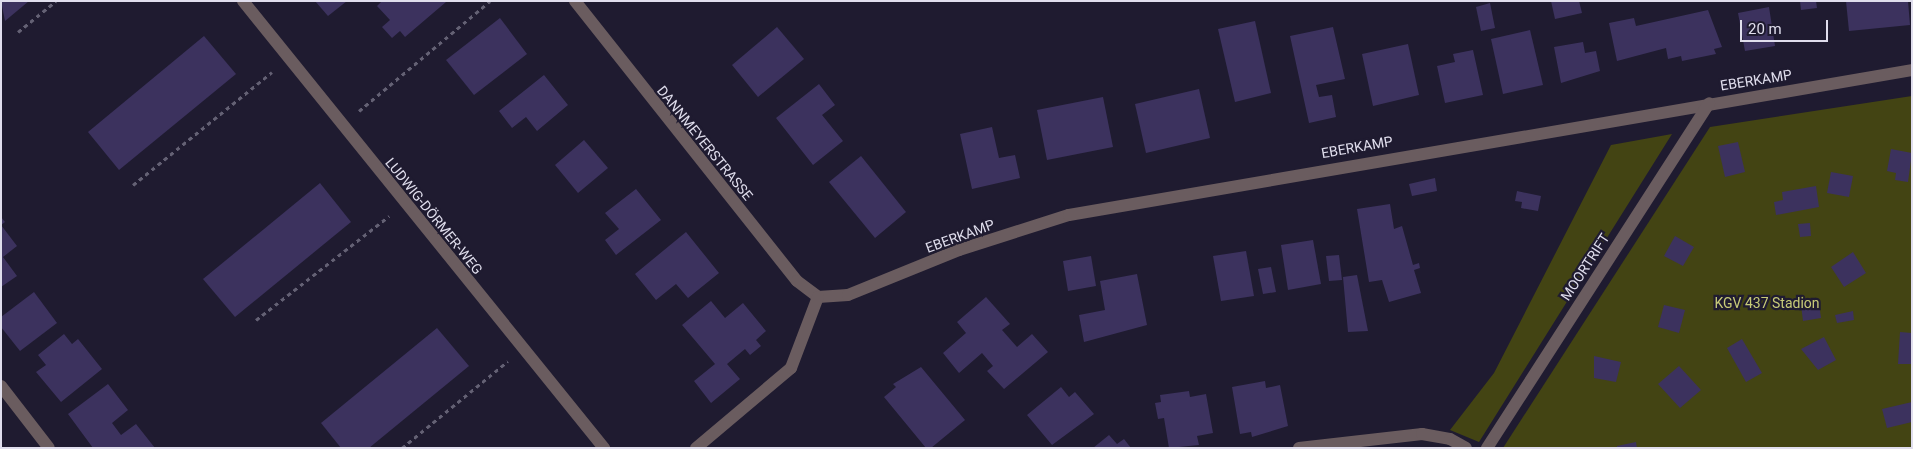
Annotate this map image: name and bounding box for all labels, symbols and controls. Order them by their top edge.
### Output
scale bar [1743,10,1830,42]
text: 20 m [1748,20,1782,38]
street label: EBERKAMP [1719,66,1793,94]
street label: DANNMEYERSTRASSE [654,82,756,204]
street label: EBERKAMP [1320,132,1394,162]
street label: LUDWIG-DÖRMER-WEG [382,154,486,278]
street label: EBERKAMP [923,216,997,256]
street label: MOORTRIFT [1557,230,1613,304]
park label: KGV 437 Stadion [1714,295,1820,311]

